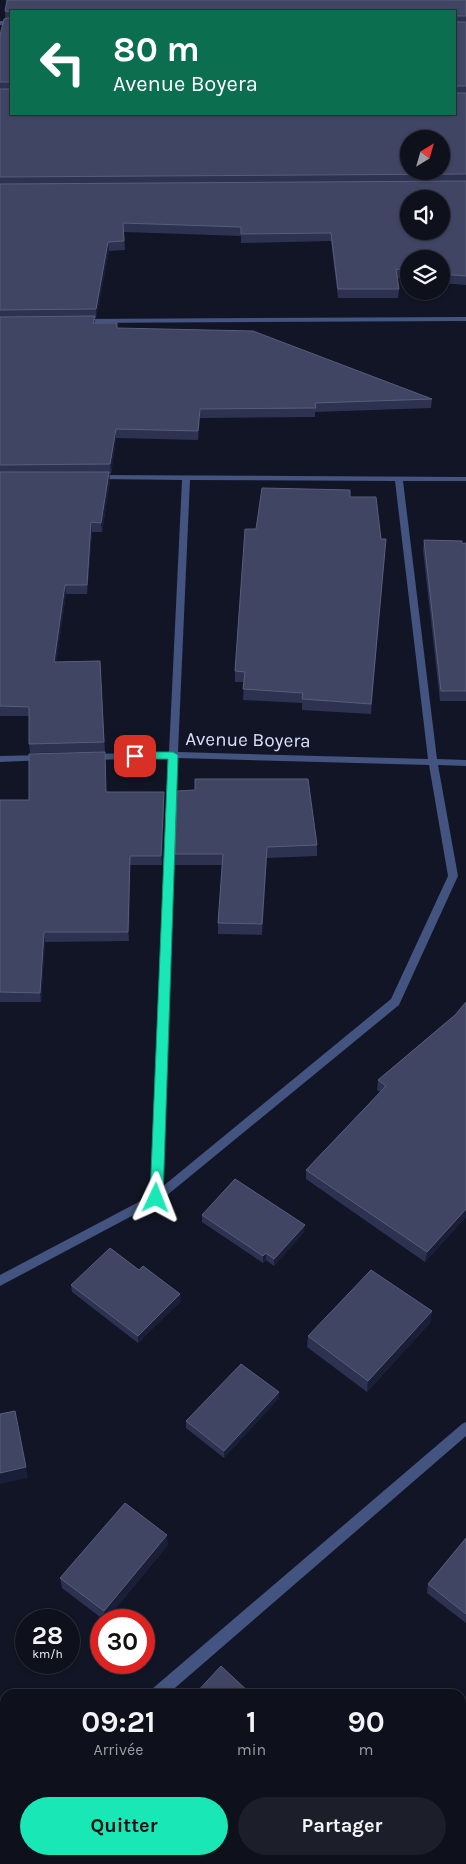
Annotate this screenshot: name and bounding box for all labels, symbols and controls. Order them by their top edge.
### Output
text: 80 m [113,29,200,70]
icon: left [30,30,95,95]
text: Avenue Boyera [113,71,258,97]
north arrow [400,130,450,180]
map controls [400,130,450,300]
button: sound [400,190,450,240]
button: layers [400,250,450,300]
street label: Avenue Boyera [185,728,311,752]
pin [114,735,156,777]
icon: arrive [121,742,149,770]
position arrow [129,1171,181,1223]
speed limit sign: 30 [90,1609,155,1674]
text: 28 [32,1621,63,1650]
text: km/h [32,1647,63,1661]
text: 09:21 [81,1704,155,1740]
text: 1 [246,1704,257,1740]
text: 90 [347,1704,385,1740]
text: Arrivée [93,1740,143,1759]
text: min [237,1740,266,1759]
text: m [359,1740,374,1759]
button: Quitter [20,1797,228,1855]
button: Partager [238,1797,446,1855]

